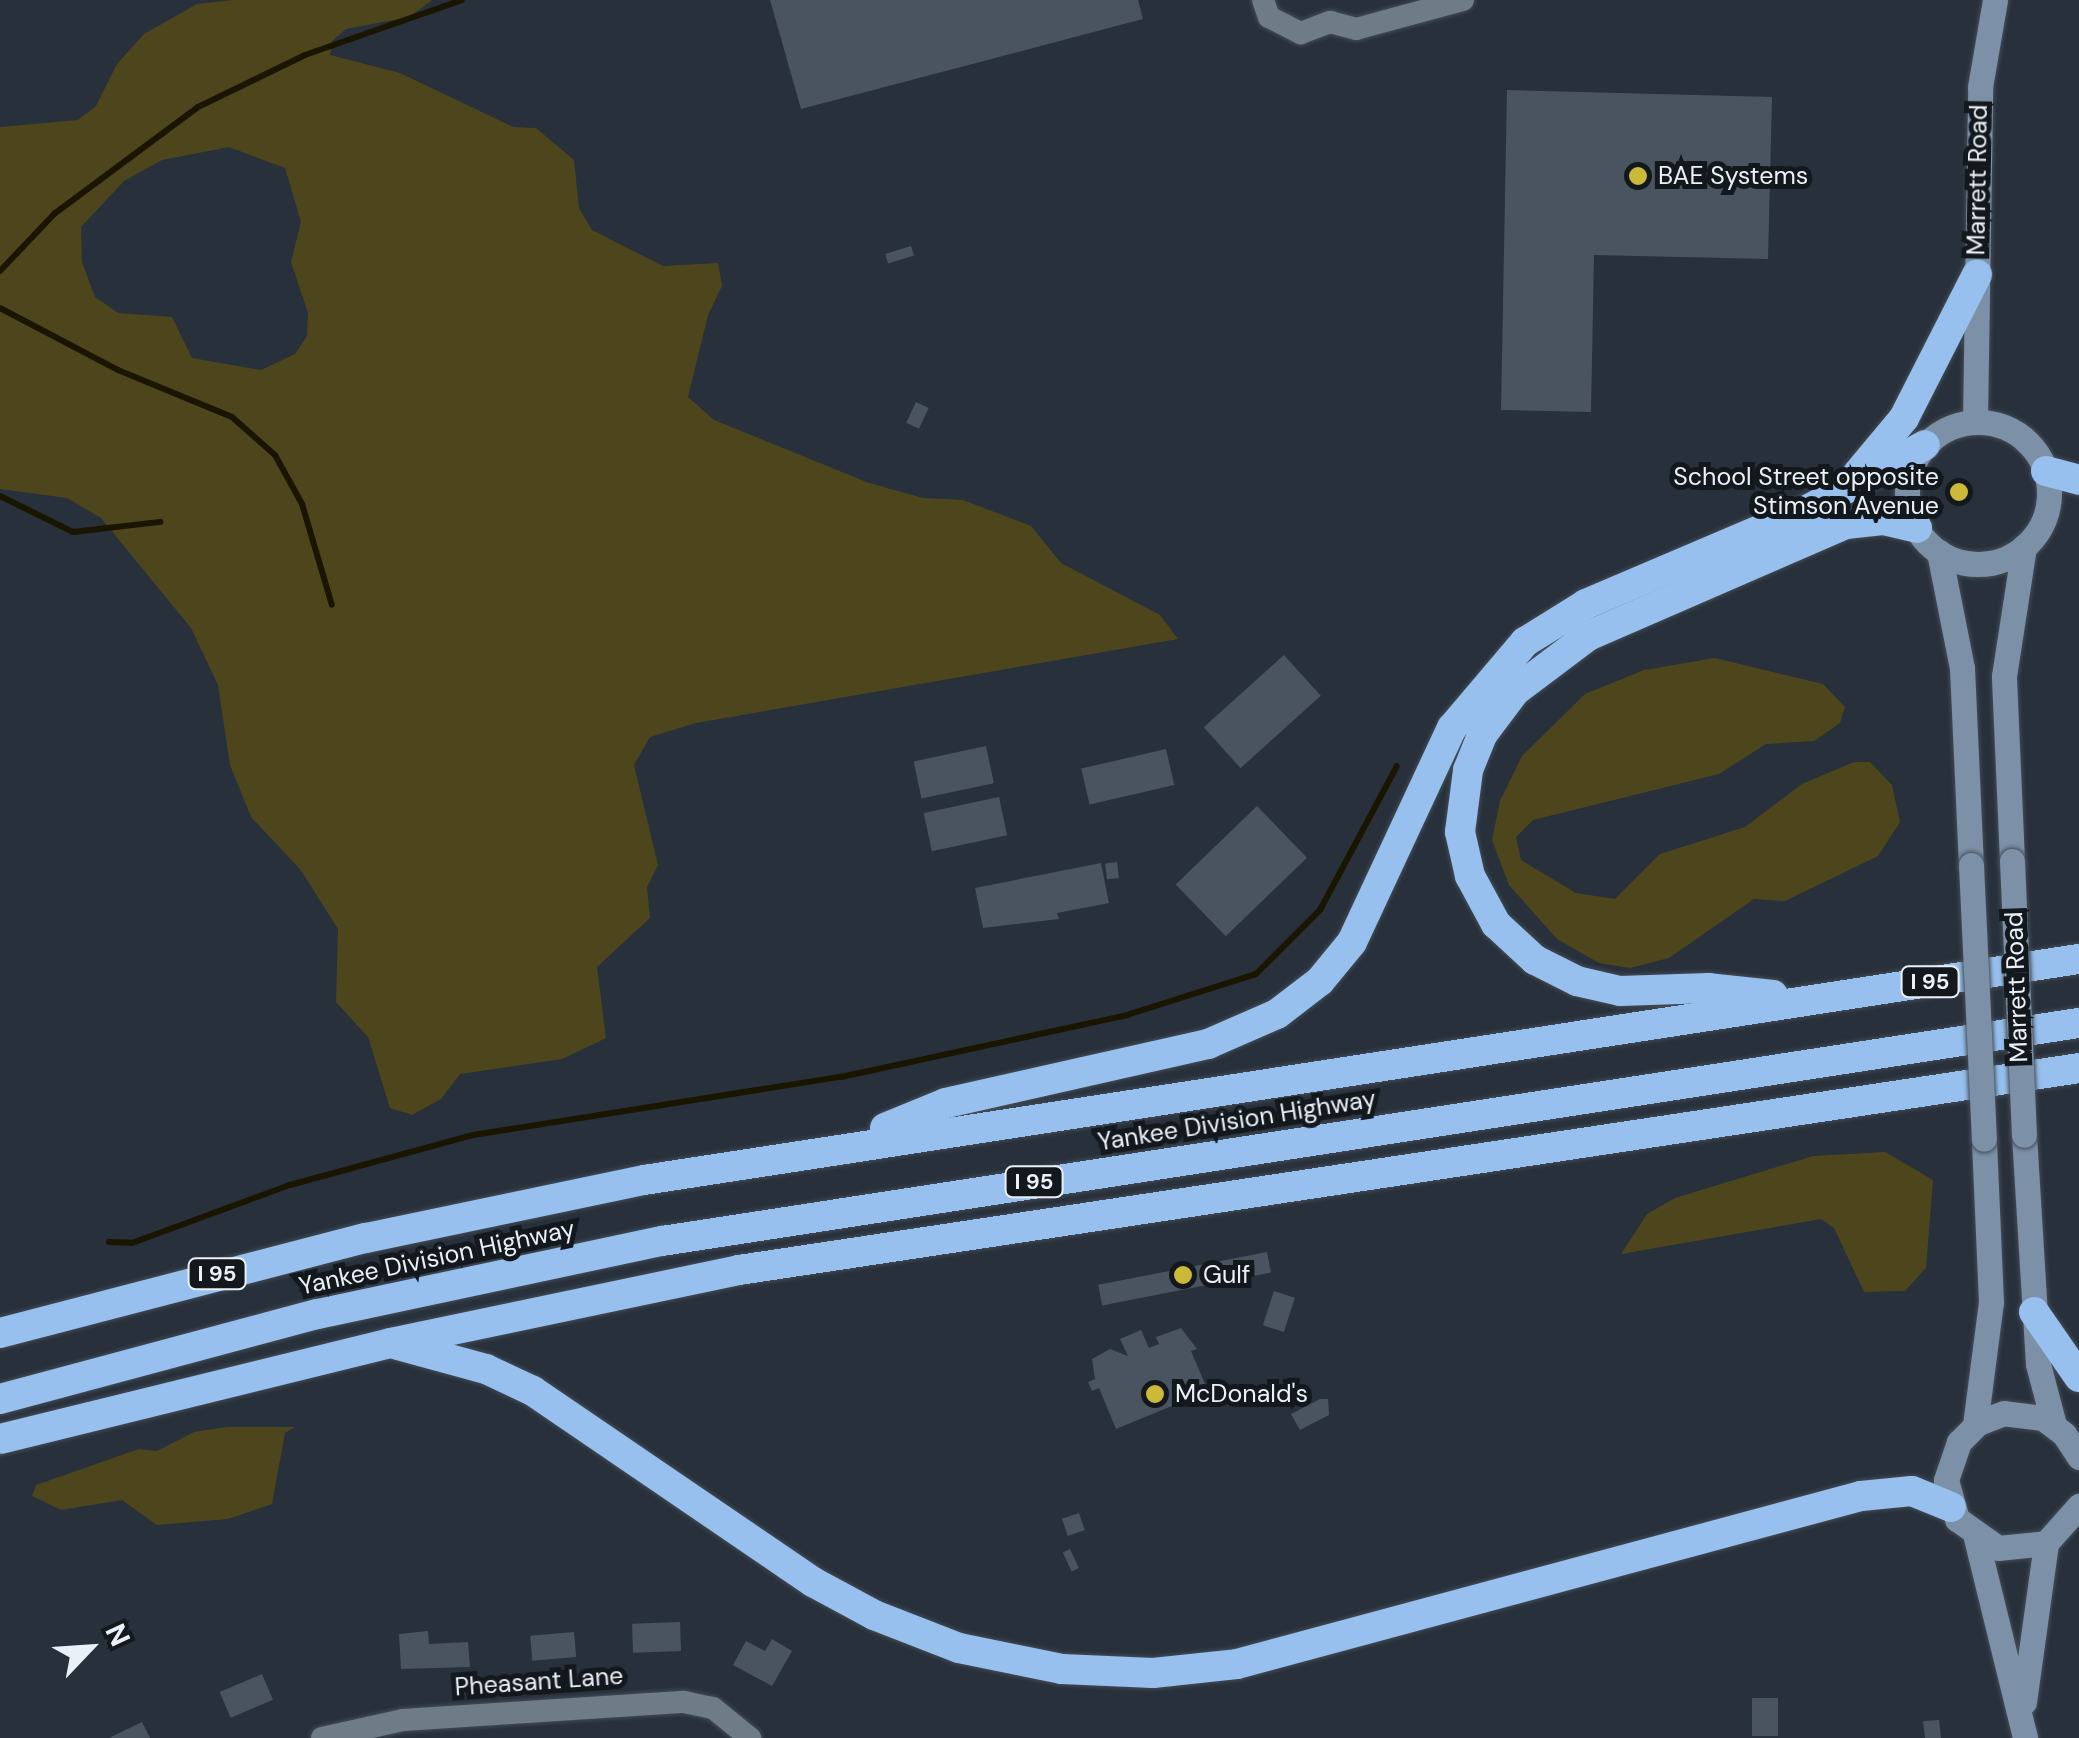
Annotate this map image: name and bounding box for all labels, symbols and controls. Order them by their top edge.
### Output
street label: Marrett Road [1962,104,1994,256]
place label: BAE Systems [1658,161,1808,191]
marker: BAE Systems [1627,165,1649,187]
place label: School Street opposite Stimson Avenue [1673,463,1939,522]
marker: School Street opposite Stimson Avenue [1948,481,1970,503]
street label: Marrett Road [1999,911,2035,1063]
road number: I 95 [1900,965,1960,999]
street label: Yankee Division Highway [1096,1084,1378,1158]
road number: I 95 [1004,1165,1064,1199]
street label: Yankee Division Highway [296,1214,578,1302]
road number: I 95 [187,1257,247,1291]
place label: Gulf [1203,1260,1250,1290]
marker: Gulf [1172,1264,1194,1286]
place label: McDonald's [1175,1379,1308,1409]
marker: McDonald's [1144,1383,1166,1405]
north arrow [40,1598,140,1698]
text: N [97,1618,139,1652]
street label: Pheasant Lane [454,1661,624,1703]

